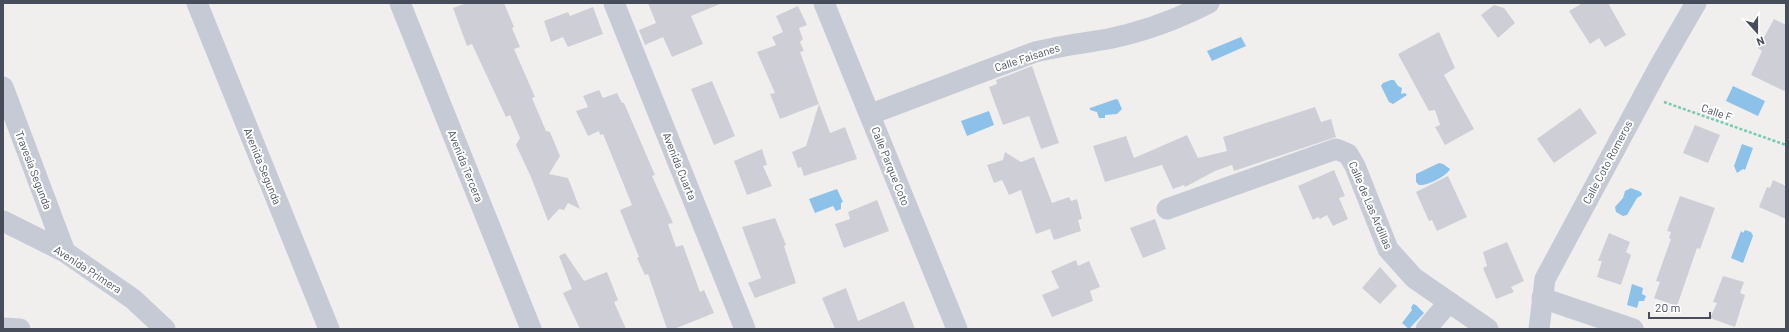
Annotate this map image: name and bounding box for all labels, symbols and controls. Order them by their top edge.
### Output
north arrow [1737,12,1777,52]
text: N [1755,34,1767,49]
street label: Calle Faisanes [993,40,1061,74]
street label: Calle F [1700,101,1734,123]
street label: Calle Coto Romeros [1579,118,1635,206]
street label: Calle Parque Coto [869,125,913,207]
street label: Avenida Segunda [242,126,284,206]
street label: Avenida Tercera [446,128,486,204]
street label: Travesía Segunda [13,129,55,211]
street label: Avenida Cuarta [661,130,699,202]
street label: Calle de Las Ardillas [1347,159,1395,251]
street label: Avenida Primera [52,242,124,296]
scale bar [1649,294,1710,320]
text: 20 m [1655,300,1681,314]

